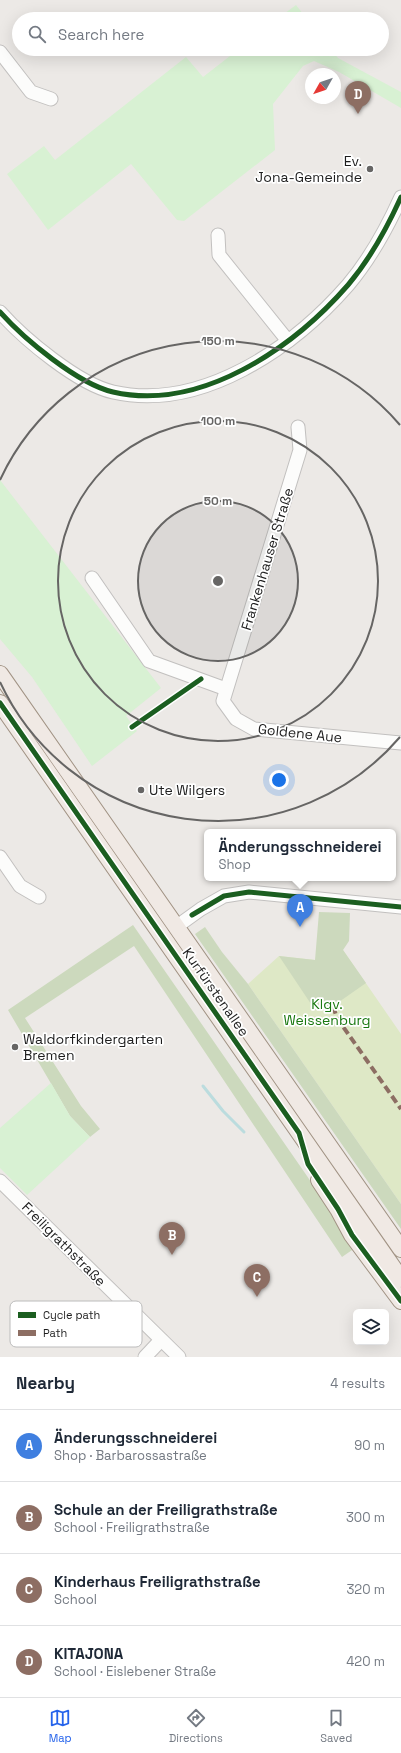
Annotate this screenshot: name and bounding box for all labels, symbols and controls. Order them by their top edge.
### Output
search box [12,12,389,56]
icon: search [26,23,48,45]
text: Search here [58,25,144,44]
north arrow [305,68,341,104]
pin: D [345,81,371,114]
place label: Ev. Jona-Gemeinde [255,152,362,186]
marker: Ev. Jona-Gemeinde [365,164,375,174]
text: 150 m [201,333,235,349]
text: 100 m [201,413,235,429]
street label: Frankenhauser Straße [237,486,297,632]
text: 50 m [204,493,232,509]
centre of rings [211,574,225,588]
street label: Goldene Aue [257,720,343,746]
your location [269,770,289,790]
place label: Ute Wilgers [149,781,225,799]
marker: Ute Wilgers [136,785,146,795]
popup [204,829,396,881]
text: Änderungsschneiderei [218,837,382,856]
text: Shop [218,856,251,873]
pin: A [287,894,313,927]
street label: Kurfürstenallee [179,944,253,1040]
park label: Klgv. Weissenburg [284,995,371,1029]
place label: Waldorfkindergarten Bremen [23,1030,163,1064]
marker: Waldorfkindergarten Bremen [10,1042,20,1052]
street label: Freiligrathstraße [18,1198,110,1290]
pin: B [159,1222,185,1255]
pin: C [244,1264,270,1297]
legend [10,1301,142,1347]
text: Cycle path [43,1308,100,1322]
map controls [353,1309,389,1345]
button: layers [353,1309,389,1345]
text: Path [43,1326,67,1340]
text: Nearby [16,1372,75,1394]
text: 4 results [330,1375,385,1392]
text: Änderungsschneiderei [54,1428,217,1447]
text: A [25,1437,33,1454]
text: 90 m [354,1437,385,1454]
text: Shop · Barbarossastraße [54,1447,207,1464]
text: Schule an der Freiligrathstraße [54,1500,278,1519]
text: B [25,1509,33,1526]
text: 300 m [346,1509,385,1526]
text: School · Freiligrathstraße [54,1519,210,1536]
text: Kinderhaus Freiligrathstraße [54,1572,261,1591]
text: C [25,1581,33,1598]
text: 320 m [346,1581,385,1598]
text: School [54,1591,97,1608]
text: KITAJONA [54,1644,123,1663]
text: D [25,1653,33,1670]
text: 420 m [346,1653,385,1670]
text: School · Eislebener Straße [54,1663,216,1680]
tab: Map [49,1707,72,1745]
tab: Directions [169,1707,223,1745]
tab: Saved [320,1707,352,1745]

